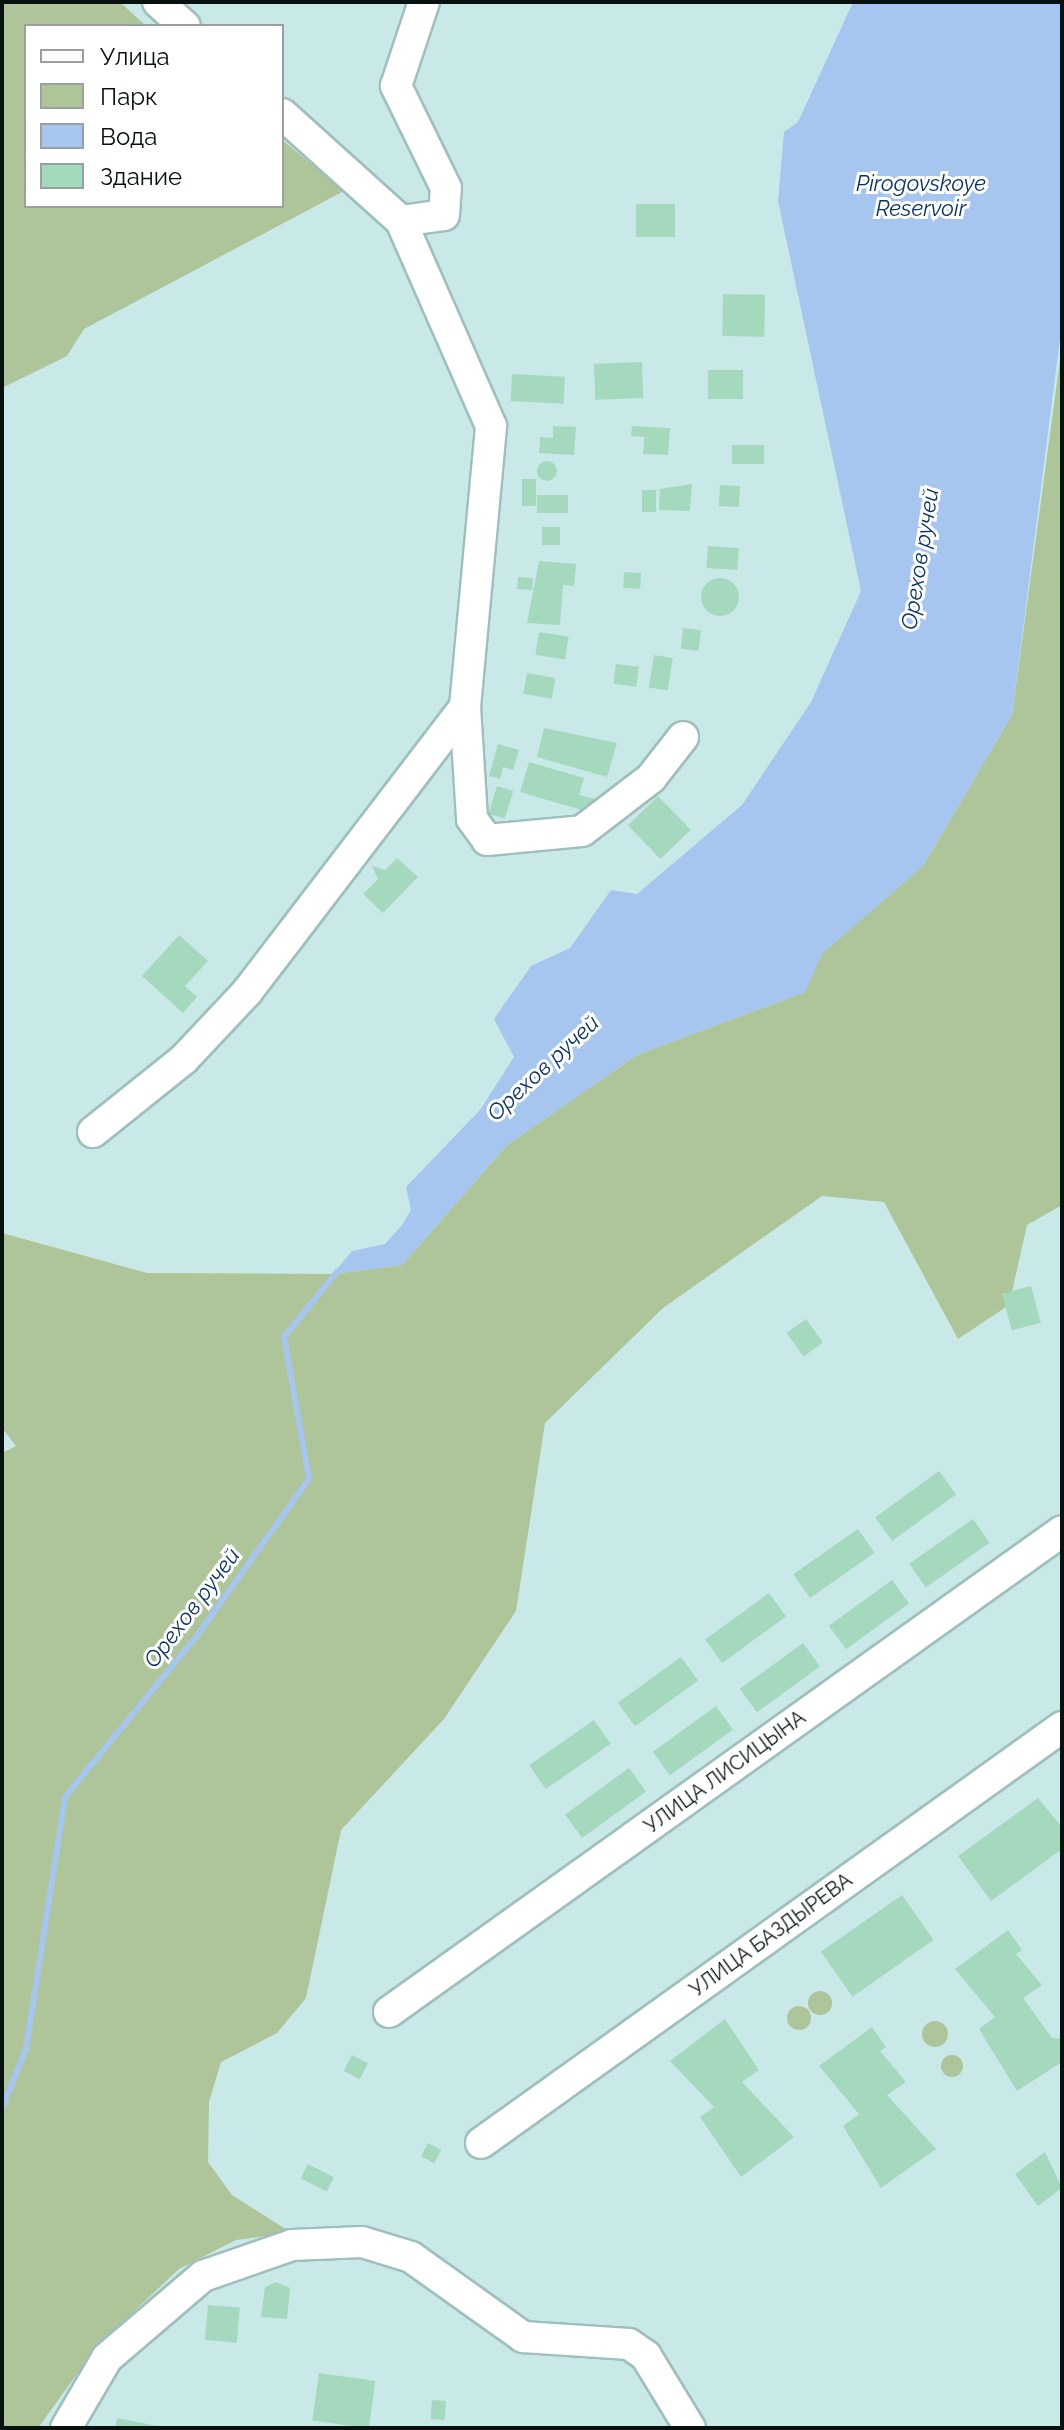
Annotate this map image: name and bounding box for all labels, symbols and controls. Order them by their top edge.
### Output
legend [24,24,284,208]
text: Улица [100,42,170,71]
text: Парк [100,82,158,111]
text: Вода [100,122,157,151]
text: Здание [100,162,182,191]
water label: Pirogovskoye Reservoir [856,170,986,222]
water label: Орехов ручей [896,486,944,632]
water label: Орехов ручей [482,1010,604,1126]
water label: Орехов ручей [138,1543,246,1673]
street label: УЛИЦА ЛИСИЦЫНА [639,1705,811,1839]
street label: УЛИЦА БАЗДЫРЕВА [685,1868,857,2002]

